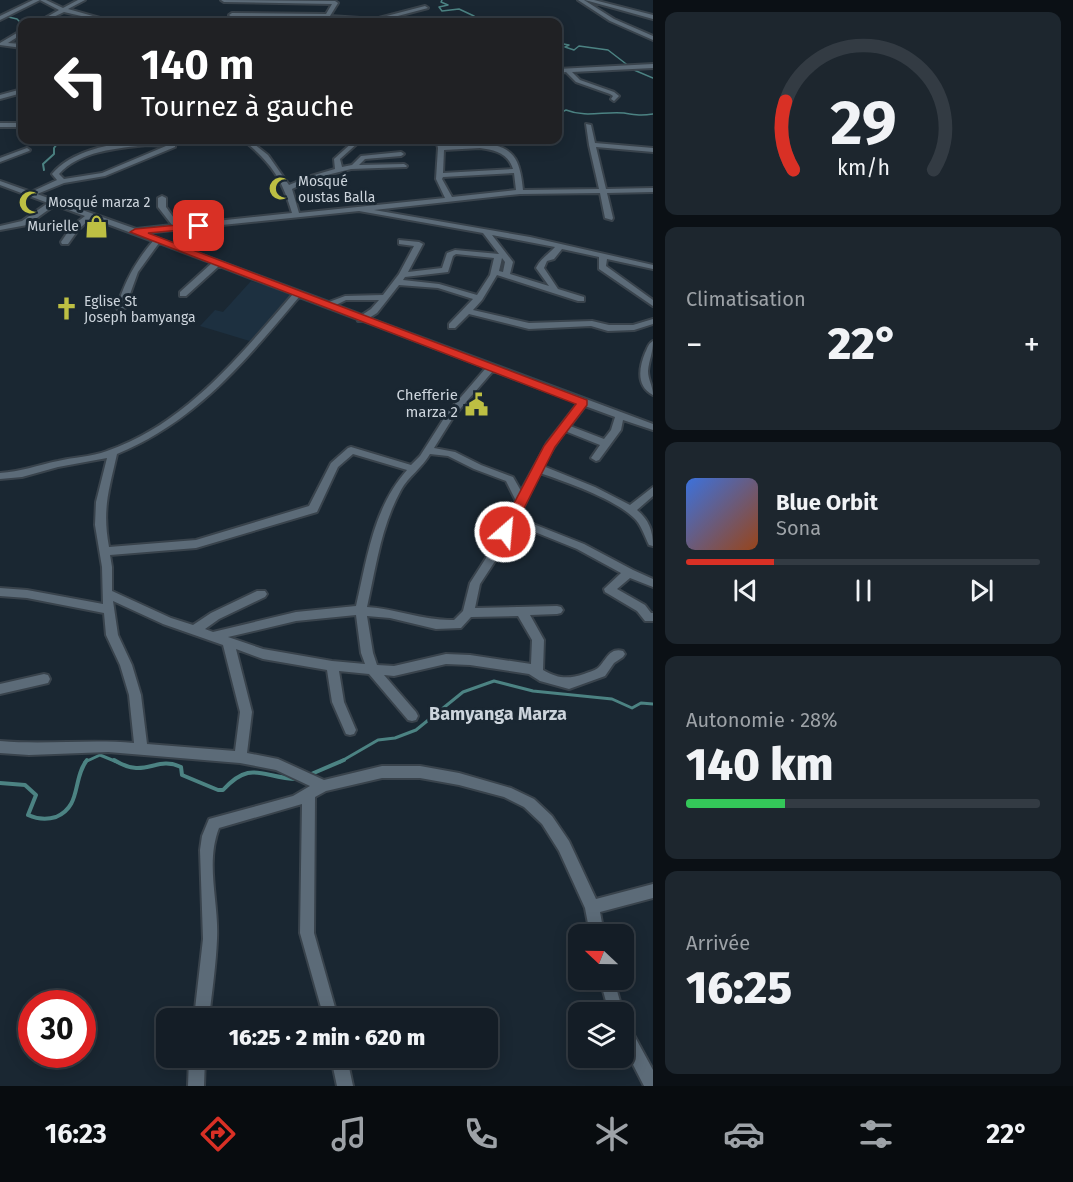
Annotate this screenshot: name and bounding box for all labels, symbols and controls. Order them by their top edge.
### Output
text: 140 m [141,40,254,90]
icon: left [42,42,120,120]
text: 29 [830,87,896,162]
text: Tournez à gauche [141,91,354,123]
text: km/h [836,156,890,182]
place label: Mosqué oustas Balla [298,173,375,206]
mosque icon: Mosqué oustas Balla [267,176,293,202]
mosque icon: Mosqué marza 2 [17,189,43,215]
place label: Mosqué marza 2 [48,194,151,211]
pin [173,200,224,251]
icon: arrive [182,209,215,242]
shop icon: Murielle [84,213,110,239]
place label: Murielle [27,218,79,235]
text: Climatisation [686,287,806,311]
place label: Eglise St Joseph bamyanga [84,293,196,326]
church icon: Eglise St Joseph bamyanga [53,296,79,322]
text: 22° [828,317,898,371]
text: − [686,325,703,365]
text: + [1024,325,1040,365]
place label: Chefferie marza 2 [397,386,458,421]
public building icon: Chefferie marza 2 [463,391,489,417]
text: Blue Orbit [776,489,878,516]
position arrow [473,500,537,564]
text: Sona [776,516,821,540]
icon: previous [729,574,762,607]
icon: pause [847,574,880,607]
icon: next [965,574,998,607]
district label: Bamyanga Marza [429,703,567,725]
text: Autonomie · 28% [686,708,838,732]
text: 140 km [686,738,833,792]
north arrow [568,924,634,990]
map controls [568,924,634,1068]
text: Arrivée [686,931,750,955]
text: 16:25 [686,961,792,1015]
speed limit sign: 30 [18,990,96,1068]
button: layers [568,1002,634,1068]
text: 16:25 · 2 min · 620 m [229,1024,425,1051]
icon: directions [197,1113,239,1155]
icon: music [328,1113,370,1155]
icon: phone [460,1113,502,1155]
icon: climate [591,1113,633,1155]
icon: car [723,1113,765,1155]
icon: filters [855,1113,897,1155]
text: 16:23 [45,1118,107,1150]
text: 22° [986,1118,1028,1150]

